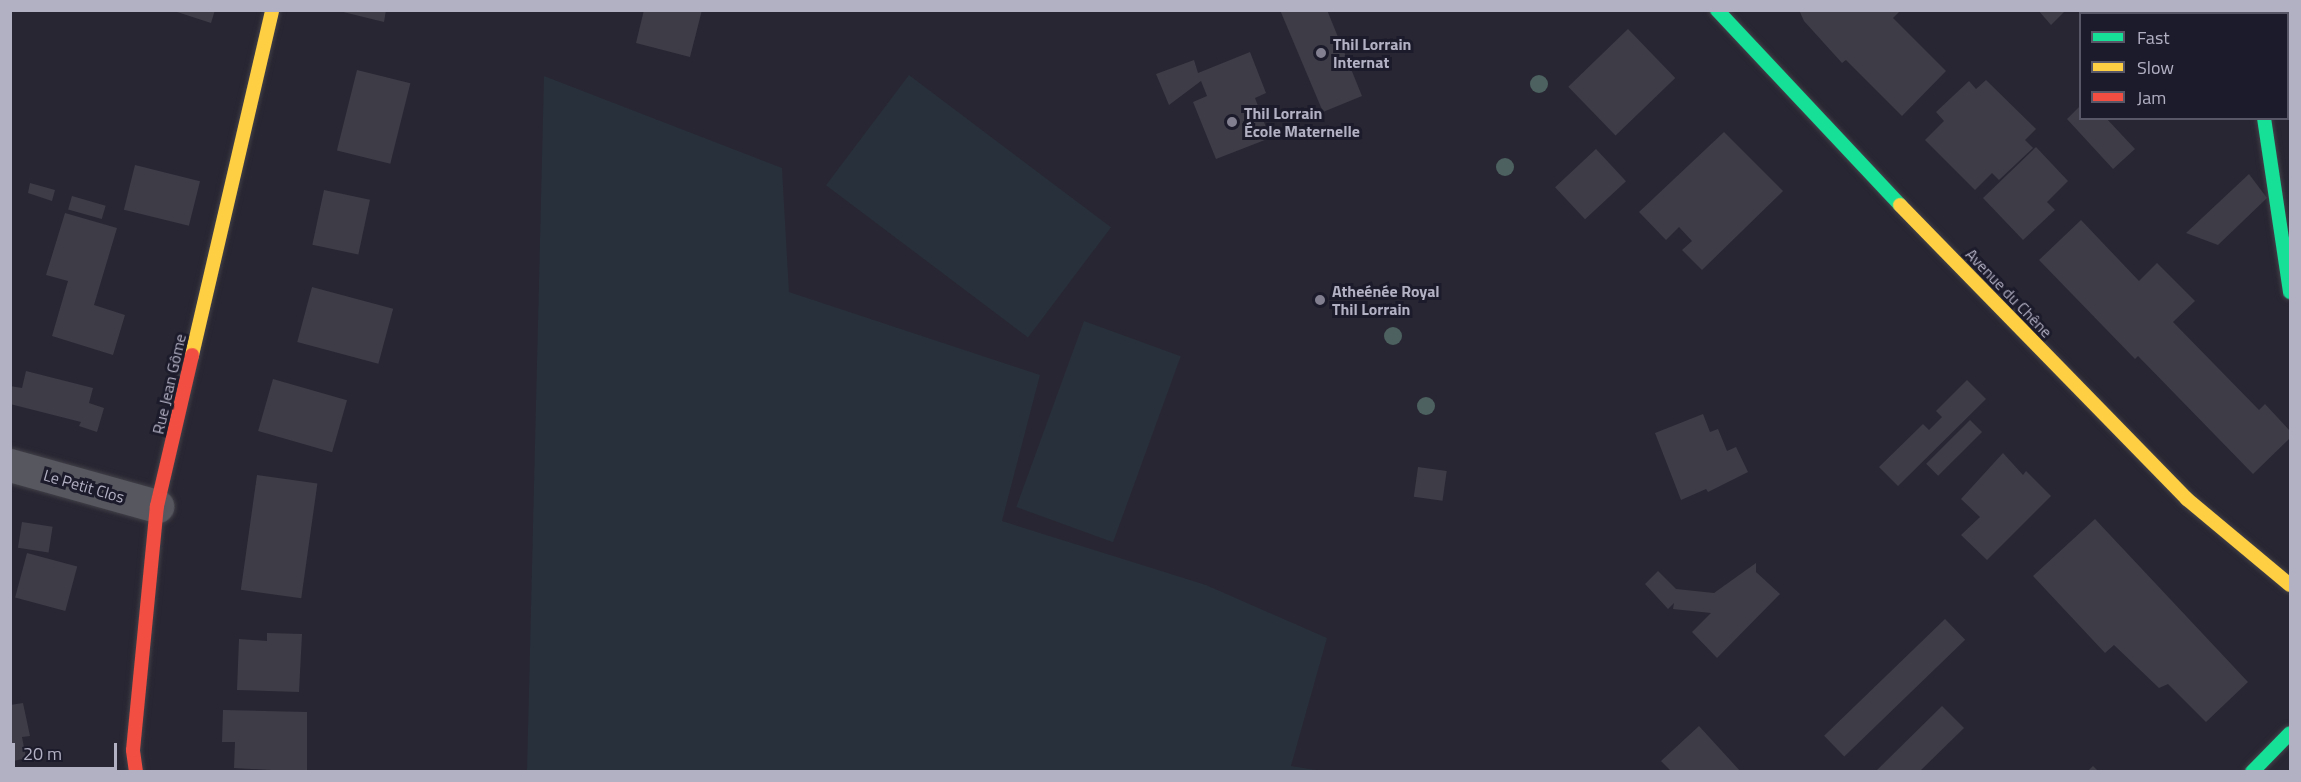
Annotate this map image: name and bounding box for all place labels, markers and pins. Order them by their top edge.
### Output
place label: Thil Lorrain Internat [1333,34,1411,72]
marker: Thil Lorrain Internat [1314,46,1328,60]
place label: Thil Lorrain École Maternelle [1244,103,1360,141]
marker: Thil Lorrain École Maternelle [1225,115,1239,129]
place label: Atheénée Royal Thil Lorrain [1332,281,1440,319]
marker: Atheénée Royal Thil Lorrain [1313,293,1327,307]

